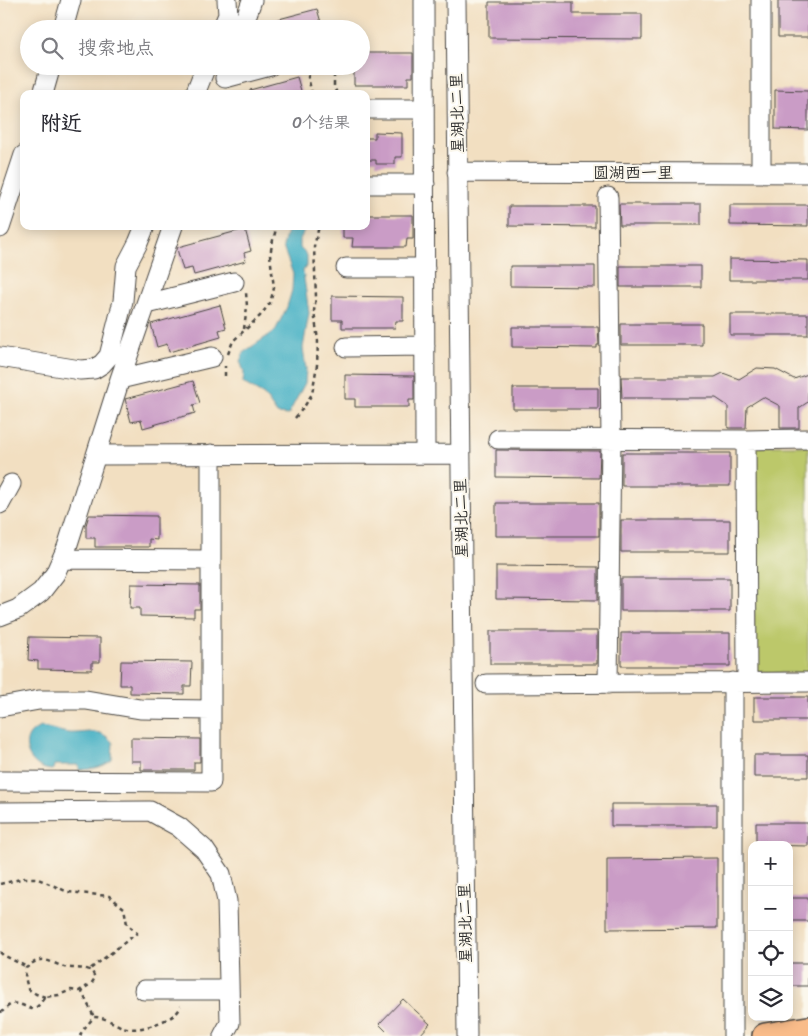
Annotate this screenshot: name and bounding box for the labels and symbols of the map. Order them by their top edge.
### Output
street label: 星湖北二里 [442,73,472,153]
street label: 圆湖西一里 [593,158,673,187]
street label: 星湖北二里 [446,478,476,558]
street label: 星湖北二里 [450,883,480,963]

